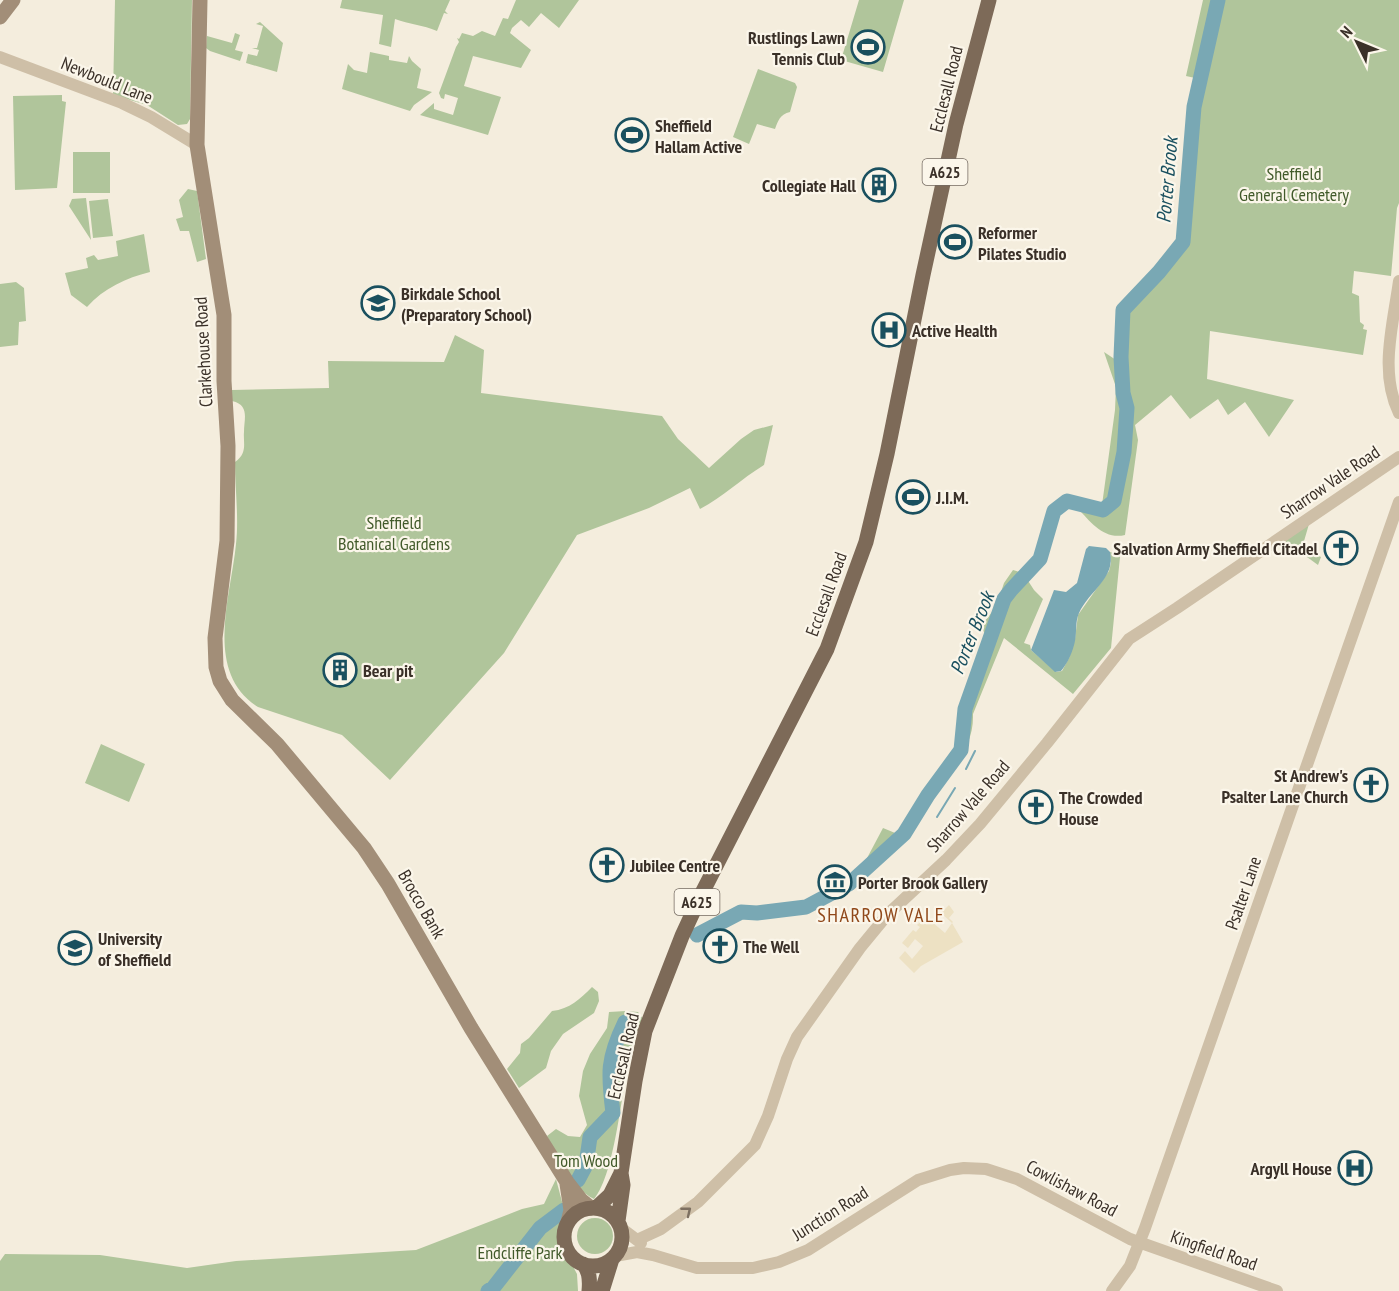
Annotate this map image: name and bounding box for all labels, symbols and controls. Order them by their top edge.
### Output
north arrow [1327,12,1387,72]
text: N [1336,22,1356,42]
place label: Rustlings Lawn Tennis Club [748,26,845,70]
sports icon: Rustlings Lawn Tennis Club [850,29,886,65]
street label: Ecclesall Road [924,43,968,135]
street label: Newbould Lane [58,51,156,109]
place label: Sheffield Hallam Active [655,114,743,158]
sports icon: Sheffield Hallam Active [614,117,650,153]
water label: Porter Brook [1150,134,1184,224]
road number: A625 [922,159,968,185]
park label: Sheffield General Cemetery [1239,162,1349,206]
building icon: Collegiate Hall [861,167,897,203]
place label: Collegiate Hall [762,174,857,197]
place label: Reformer Pilates Studio [978,221,1067,265]
sports icon: Reformer Pilates Studio [937,224,973,260]
place label: Birkdale School (Preparatory School) [401,282,532,326]
school or university icon: Birkdale School (Preparatory School) [360,285,396,321]
street label: Clarkehouse Road [189,296,217,408]
hospital icon: Active Health [871,312,907,348]
place label: Active Health [911,319,997,342]
street label: Sharrow Vale Road [1276,440,1384,524]
sports icon: J.I.M. [895,479,931,515]
place label: J.I.M. [935,486,969,509]
park label: Sheffield Botanical Gardens [338,511,450,555]
church icon: Salvation Army Sheffield Citadel [1323,530,1359,566]
place label: Salvation Army Sheffield Citadel [1113,537,1319,560]
street label: Ecclesall Road [800,549,852,639]
water label: Porter Brook [944,586,1001,678]
building icon: Bear pit [322,652,358,688]
place label: Bear pit [363,659,414,682]
street label: Sharrow Vale Road [922,755,1014,857]
place label: St Andrew's Psalter Lane Church [1221,764,1348,808]
church icon: St Andrew's Psalter Lane Church [1353,767,1389,803]
place label: The Crowded House [1059,786,1142,830]
church icon: The Crowded House [1018,789,1054,825]
church icon: Jubilee Centre [589,847,625,883]
street label: Psalter Lane [1220,853,1266,933]
place label: Jubilee Centre [629,854,721,877]
museum icon: Porter Brook Gallery [817,864,853,900]
street label: Brocco Bank [393,866,451,942]
place label: Porter Brook Gallery [858,871,988,894]
road number: A625 [674,889,720,915]
district label: SHARROW VALE [817,902,945,928]
place label: University of Sheffield [98,927,171,971]
church icon: The Well [702,928,738,964]
school or university icon: University of Sheffield [57,930,93,966]
place label: The Well [743,935,800,958]
street label: Ecclesall Road [602,1011,644,1101]
park label: Tom Wood [554,1149,618,1172]
hospital icon: Argyll House [1337,1150,1373,1186]
street label: Cowlishaw Road [1022,1154,1122,1222]
place label: Argyll House [1249,1157,1332,1180]
street label: Junction Road [787,1181,872,1246]
one-way arrow [680,1207,691,1218]
street label: Kingfield Road [1168,1224,1260,1276]
park label: Endcliffe Park [477,1241,563,1264]

